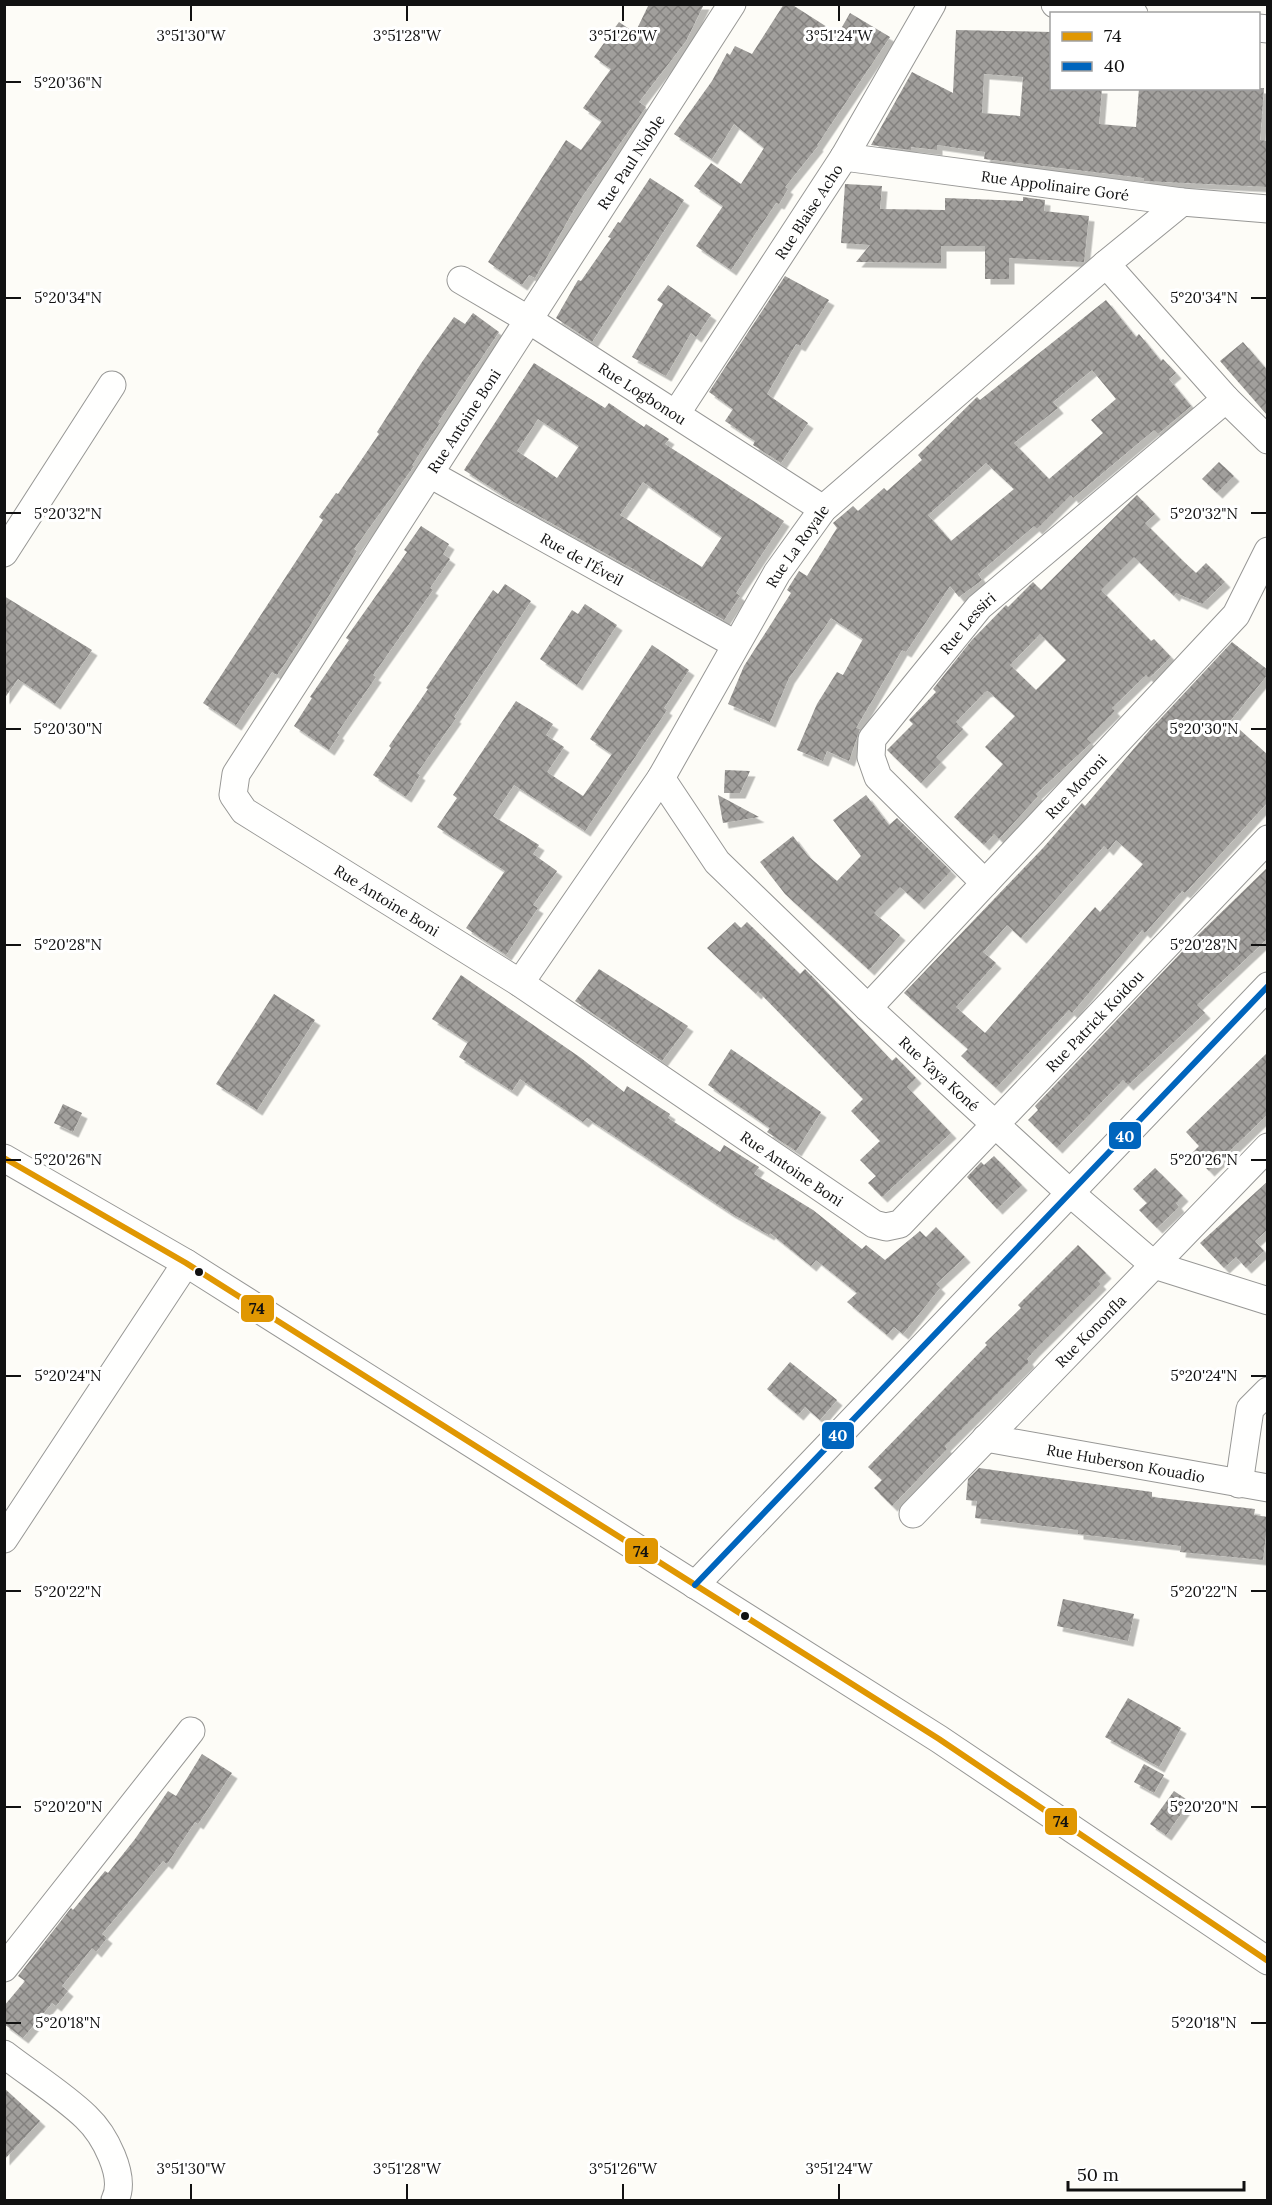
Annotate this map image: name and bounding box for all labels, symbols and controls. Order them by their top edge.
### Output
legend [1050,12,1260,90]
text: 74 [1104,24,1122,47]
text: 3°51'30"W [157,26,227,45]
text: 3°51'28"W [373,26,442,45]
text: 3°51'26"W [589,26,658,45]
text: 3°51'24"W [806,26,874,45]
text: 40 [1104,54,1125,77]
text: 5°20'36"N [34,73,102,92]
street label: Rue Paul Nioble [593,111,669,213]
street label: Rue Blaise Acho [770,160,847,263]
street label: Rue Appolinaire Goré [980,166,1130,204]
text: 5°20'34"N [34,288,102,307]
text: 5°20'34"N [1170,288,1238,307]
street label: Rue Logbonou [595,358,690,428]
street label: Rue Antoine Boni [423,365,505,477]
street label: Rue La Royale [761,501,833,591]
text: 5°20'32"N [34,504,102,523]
text: 5°20'32"N [1170,504,1238,523]
street label: Rue de l'Éveil [537,528,627,589]
street label: Rue Lessiri [935,588,999,658]
text: 5°20'30"N [33,719,103,738]
text: 5°20'30"N [1169,719,1239,738]
street label: Rue Moroni [1041,750,1111,822]
street label: Rue Antoine Boni [331,860,443,940]
text: 5°20'28"N [34,935,102,954]
text: 5°20'28"N [1170,935,1238,954]
street label: Rue Patrick Koidou [1041,966,1147,1075]
street label: Rue Yaya Koné [895,1032,984,1115]
line badge: 40 [1108,1121,1142,1150]
text: 40 [1116,1126,1134,1146]
street label: Rue Antoine Boni [737,1127,847,1210]
text: 5°20'26"N [34,1150,102,1169]
text: 5°20'26"N [1170,1150,1238,1169]
unlabelled marker [193,1266,205,1278]
street label: Rue Kononfla [1051,1290,1130,1371]
line badge: 74 [240,1294,275,1323]
text: 74 [249,1298,265,1318]
text: 5°20'24"N [34,1366,102,1385]
text: 5°20'24"N [1170,1366,1238,1385]
line badge: 40 [821,1421,855,1450]
text: 40 [829,1425,847,1445]
street label: Rue Huberson Kouadio [1045,1439,1207,1486]
line badge: 74 [624,1537,659,1565]
text: 74 [633,1541,649,1561]
text: 5°20'22"N [34,1582,102,1601]
text: 5°20'22"N [1170,1582,1238,1601]
unlabelled marker [739,1610,751,1622]
text: 5°20'20"N [34,1797,102,1816]
text: 5°20'20"N [1170,1797,1238,1816]
line badge: 74 [1044,1807,1078,1836]
text: 74 [1053,1811,1069,1831]
text: 5°20'18"N [35,2013,101,2032]
text: 5°20'18"N [1171,2013,1237,2032]
scale bar [1068,2154,1244,2192]
text: 3°51'30"W [157,2159,227,2178]
text: 3°51'28"W [373,2159,442,2178]
text: 3°51'26"W [589,2159,658,2178]
text: 3°51'24"W [806,2159,874,2178]
text: 50 m [1077,2163,1119,2186]

